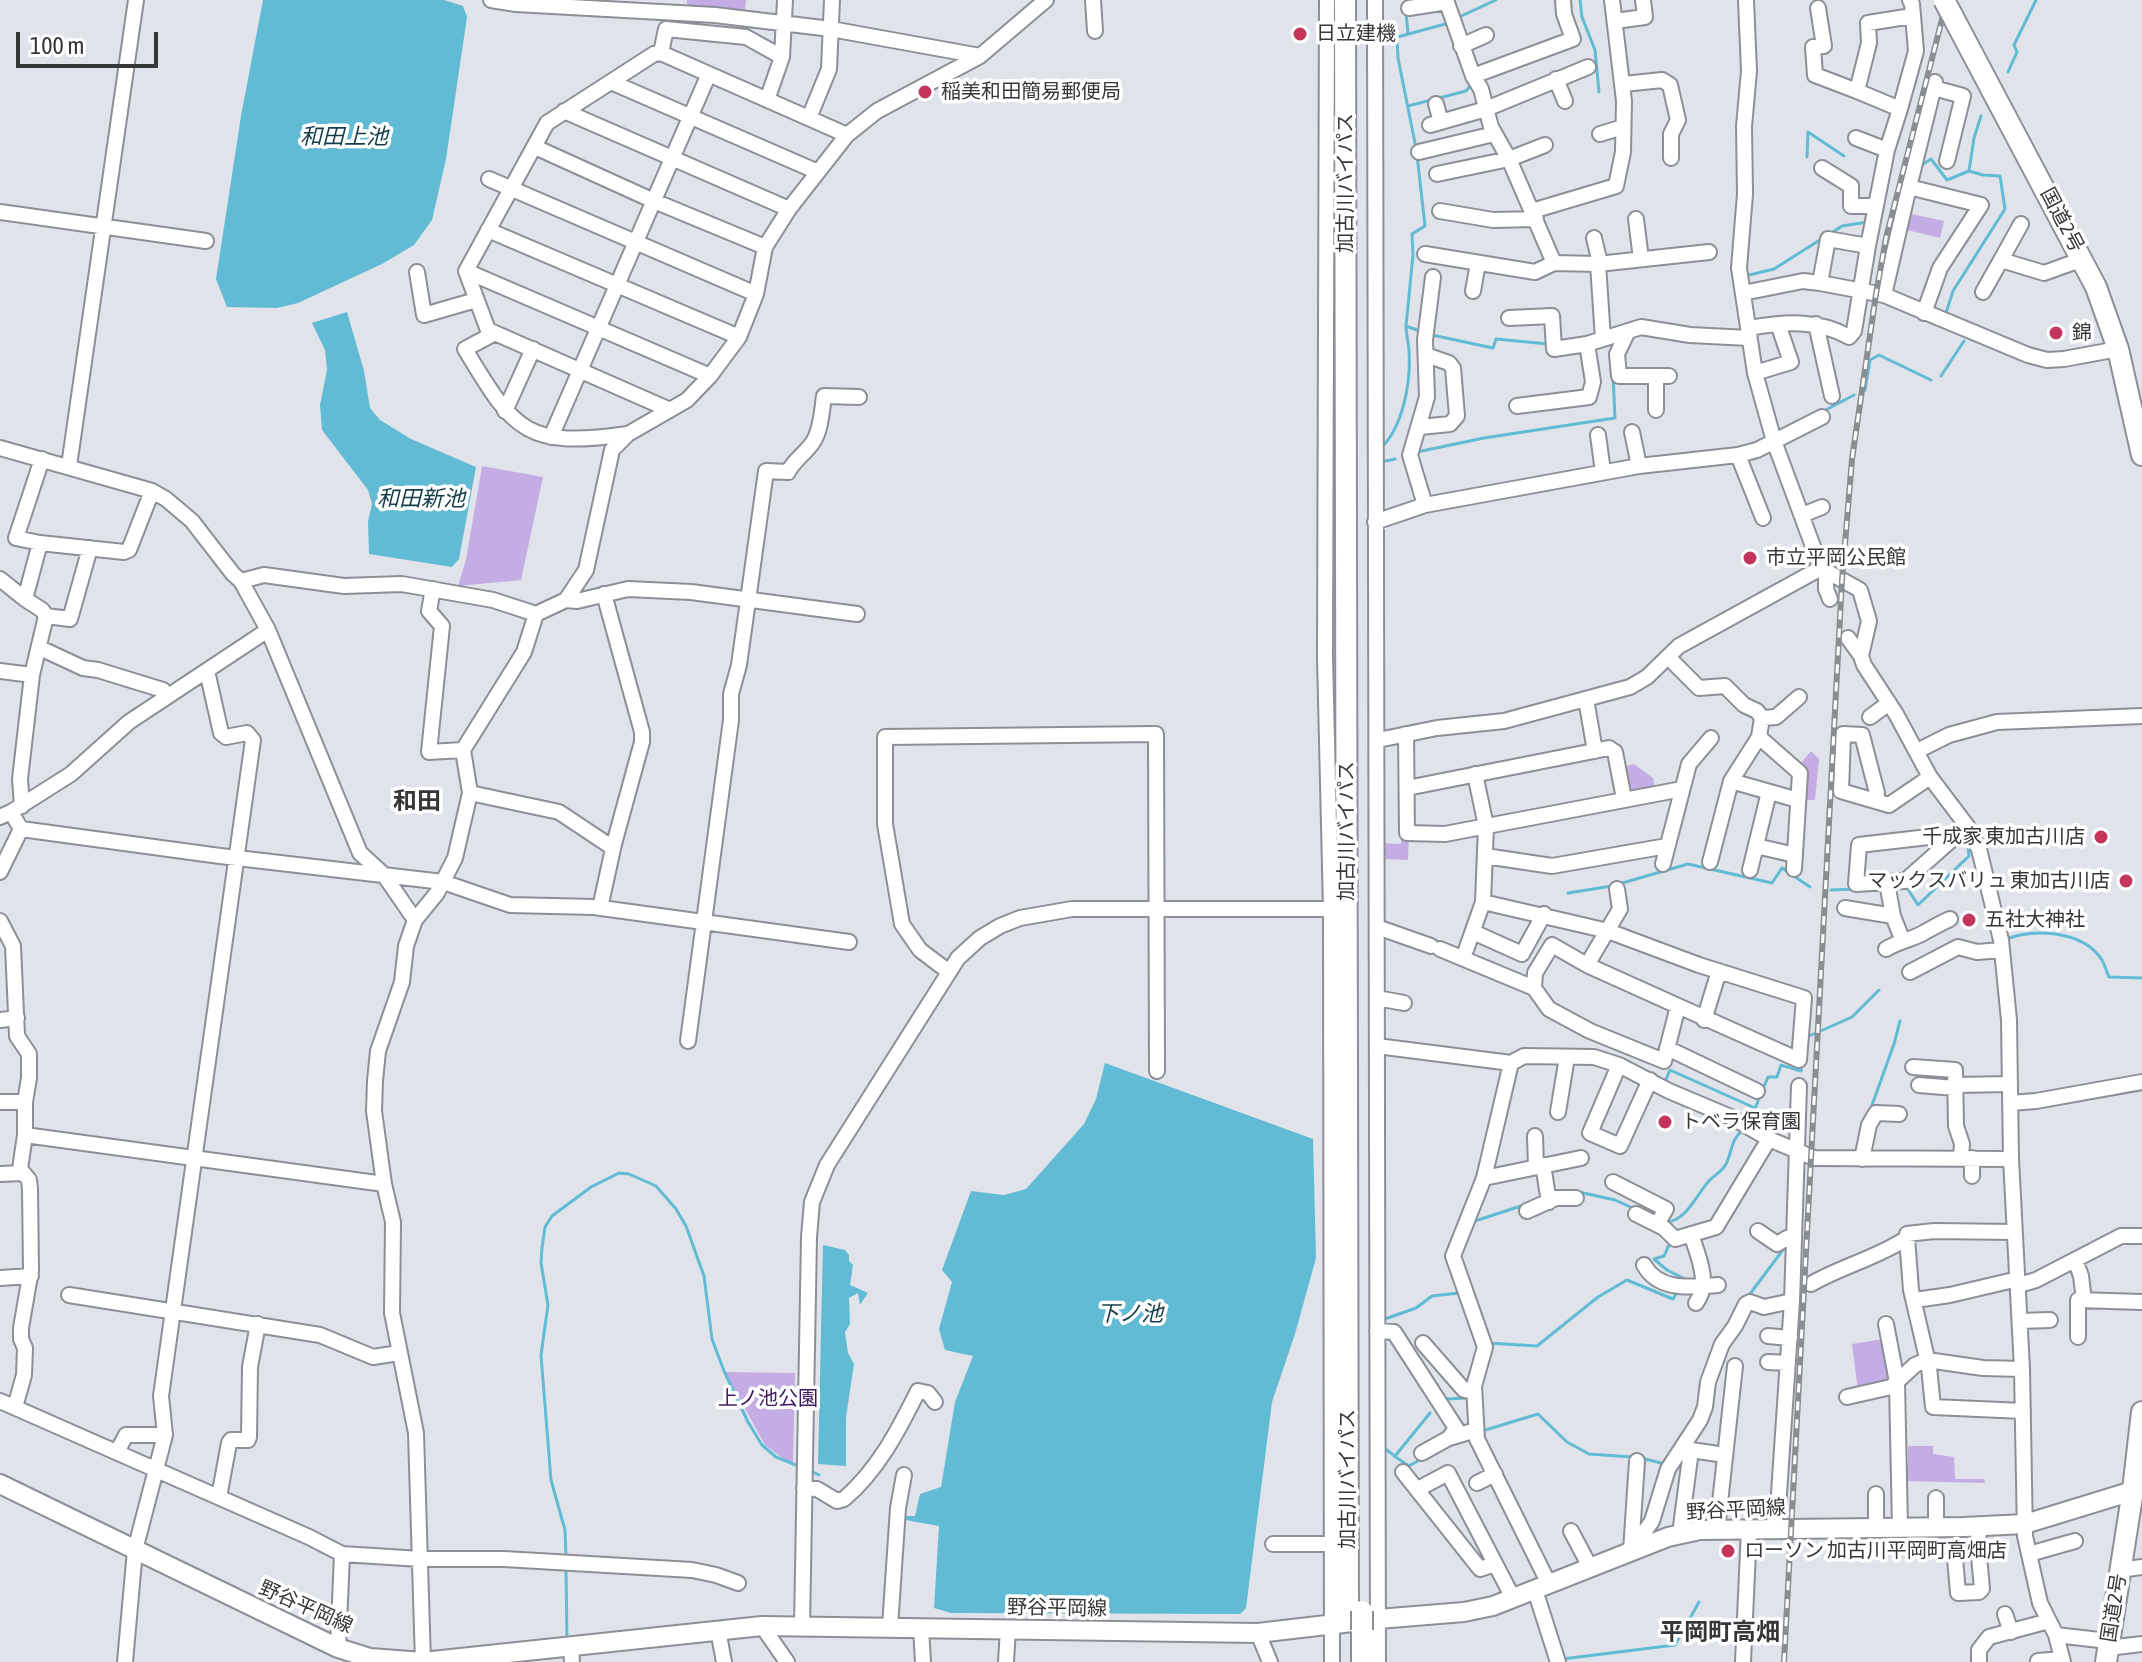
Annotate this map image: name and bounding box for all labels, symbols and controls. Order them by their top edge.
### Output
scale bar [20,16,162,66]
place label: 日立建機 [1316,22,1396,46]
marker: 日立建機 [1291,25,1309,43]
text: 100 m [30,32,84,59]
place label: 稲美和田簡易郵便局 [941,80,1121,104]
marker: 稲美和田簡易郵便局 [916,83,934,101]
street label: 加古川バイパス [1334,113,1358,253]
water label: 和田上池 [300,124,388,150]
street label: 国道2号 [2035,184,2089,256]
place label: 錦 [2072,321,2092,345]
marker: 錦 [2047,324,2065,342]
water label: 和田新池 [377,486,465,512]
place label: 市立平岡公民館 [1766,546,1906,570]
marker: 市立平岡公民館 [1741,549,1759,567]
street label: 加古川バイパス [1335,761,1359,901]
district label: 和田 [393,787,441,815]
place label: 千成家 東加古川店 [1922,825,2085,849]
marker: 千成家 東加古川店 [2092,828,2110,846]
place label: マックスバリュ 東加古川店 [1867,869,2110,893]
marker: マックスバリュ 東加古川店 [2117,872,2135,890]
place label: 五社大神社 [1985,908,2085,932]
marker: 五社大神社 [1960,911,1978,929]
place label: トベラ保育園 [1681,1110,1801,1134]
marker: トベラ保育園 [1656,1113,1674,1131]
water label: 下ノ池 [1097,1301,1163,1327]
park label: 上ノ池公園 [718,1387,818,1411]
street label: 加古川バイパス [1336,1409,1360,1549]
street label: 野谷平岡線 [1685,1495,1787,1525]
place label: ローソン 加古川平岡町高畑店 [1744,1539,2007,1563]
marker: ローソン 加古川平岡町高畑店 [1719,1542,1737,1560]
street label: 国道2号 [2097,1572,2131,1644]
street label: 野谷平岡線 [255,1576,357,1638]
street label: 野谷平岡線 [1007,1595,1107,1621]
district label: 平岡町高畑 [1660,1618,1780,1646]

